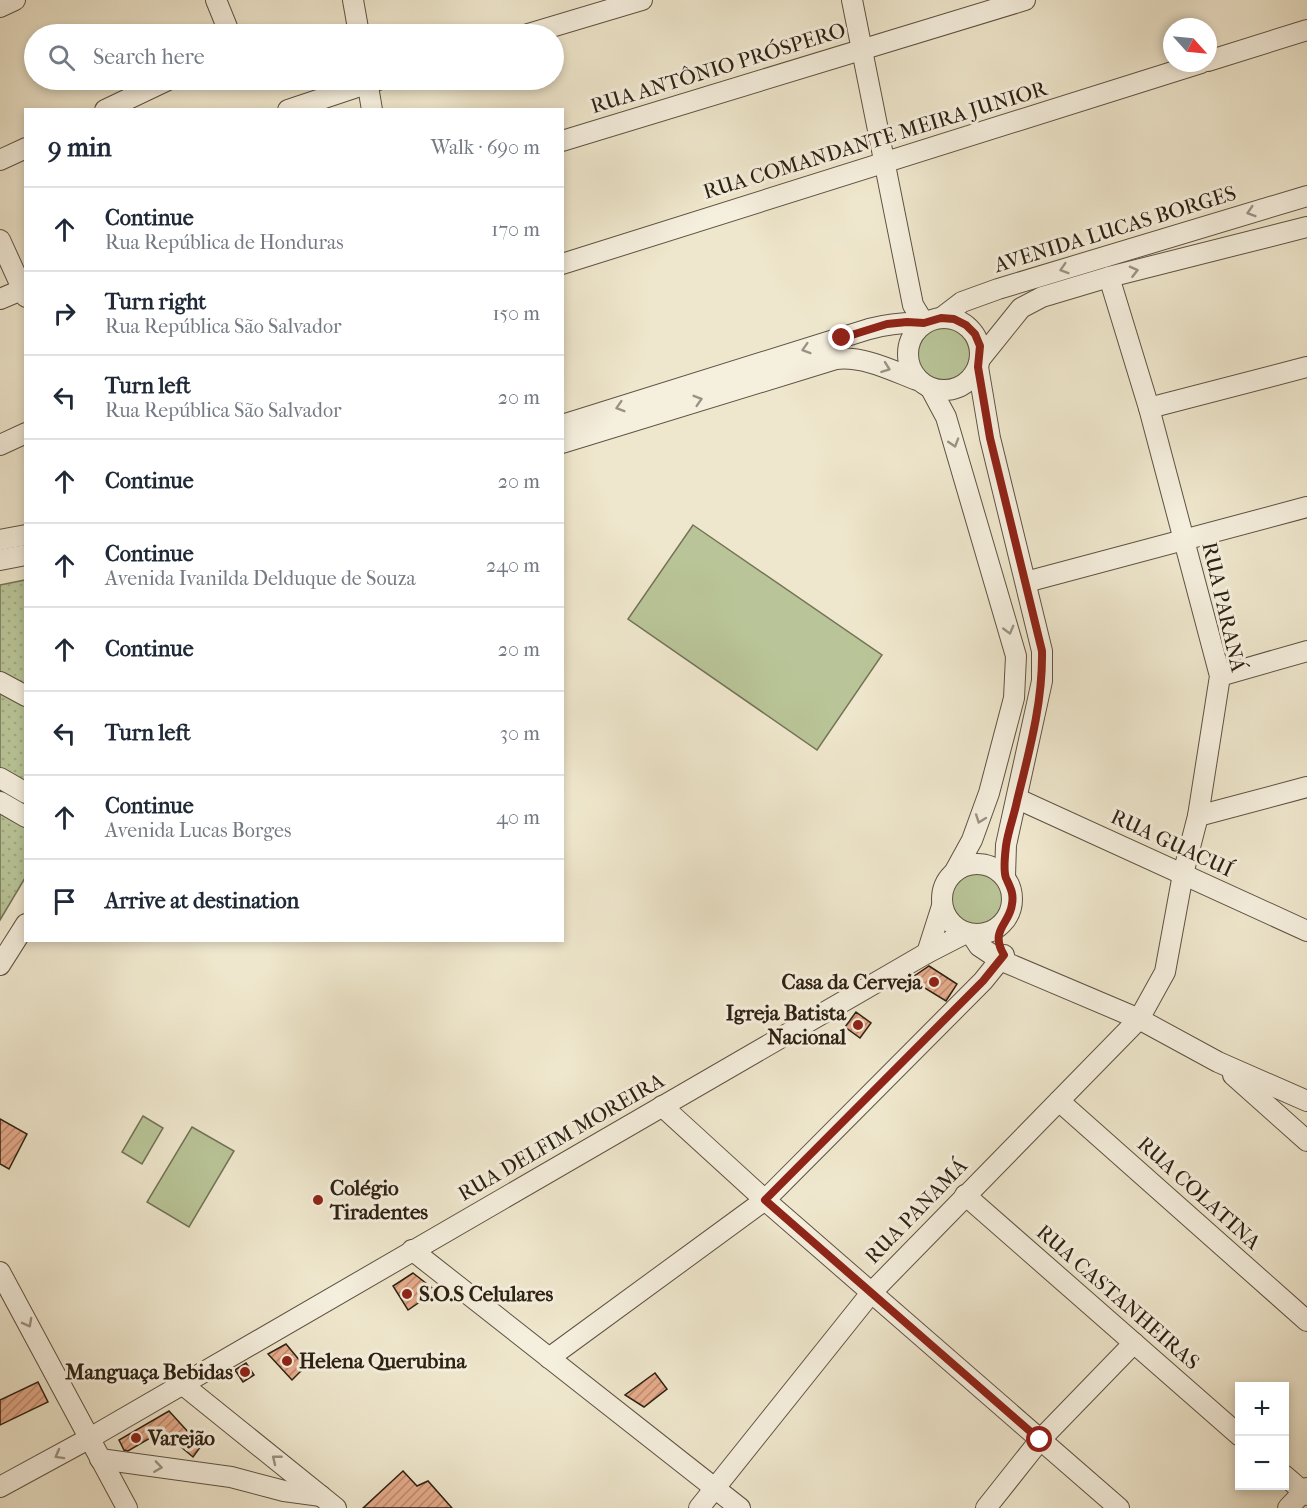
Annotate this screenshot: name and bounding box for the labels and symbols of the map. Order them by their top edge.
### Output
street label: RUA ANTÔNIO PRÓSPERO [587,17,848,118]
north arrow [1163,18,1217,72]
street label: RUA COMANDANTE MEIRA JUNIOR [700,76,1050,204]
street label: AVENIDA LUCAS BORGES [990,181,1239,278]
one-way arrow [1246,205,1257,218]
one-way arrow [1059,262,1070,274]
one-way arrow [1128,266,1138,278]
route end [828,324,854,350]
one-way arrow [801,342,812,354]
one-way arrow [880,361,890,374]
one-way arrow [692,395,703,407]
one-way arrow [615,400,626,412]
one-way arrow [947,437,959,448]
street label: RUA PARANÁ [1197,540,1251,675]
one-way arrow [1002,624,1014,635]
street label: RUA GUACUÍ [1107,804,1238,882]
one-way arrow [975,813,988,824]
place label: Casa da Cerveja [782,970,923,994]
marker: Casa da Cerveja [927,975,941,989]
place label: Igreja Batista Nacional [726,1001,847,1049]
marker: Igreja Batista Nacional [851,1018,865,1032]
street label: RUA DELFIM MOREIRA [454,1068,669,1206]
street label: RUA COLATINA [1133,1132,1266,1255]
street label: RUA PANAMÁ [860,1153,972,1268]
place label: Colégio Tiradentes [329,1176,428,1224]
marker: Colégio Tiradentes [311,1193,325,1207]
street label: RUA CASTANHEIRAS [1032,1220,1204,1374]
place label: S.O.S Celulares [419,1282,553,1306]
marker: S.O.S Celulares [400,1287,414,1301]
one-way arrow [21,1317,32,1328]
place label: Helena Querubina [299,1349,468,1373]
marker: Helena Querubina [280,1354,294,1368]
place label: Manguaça Bebidas [64,1360,233,1385]
marker: Manguaça Bebidas [238,1365,252,1379]
place label: Varejão [147,1426,215,1450]
route start [1026,1426,1052,1452]
marker: Varejão [129,1431,143,1445]
one-way arrow [54,1448,65,1459]
one-way arrow [272,1456,283,1467]
one-way arrow [153,1461,162,1473]

